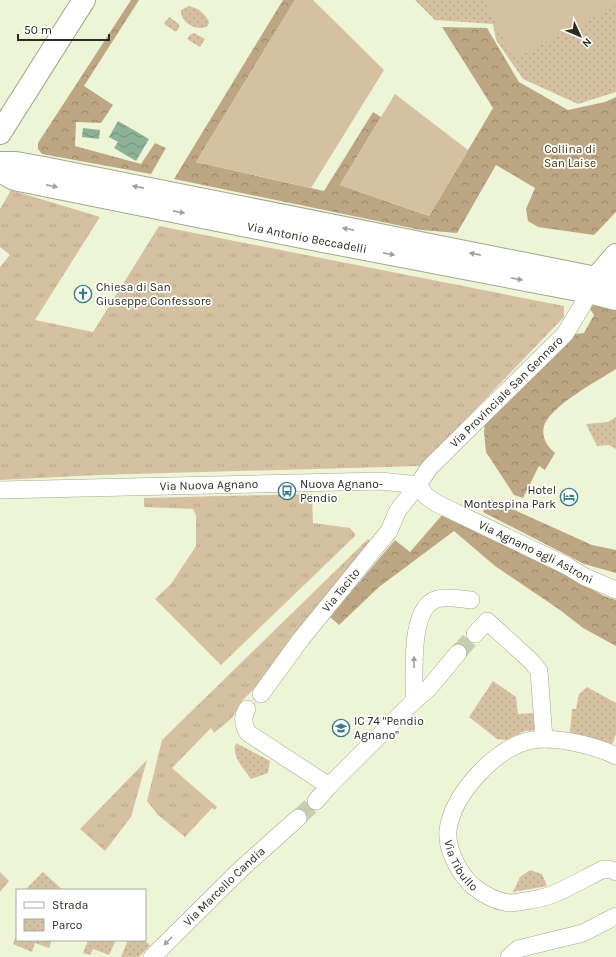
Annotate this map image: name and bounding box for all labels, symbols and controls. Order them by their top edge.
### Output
scale bar [18,16,109,42]
north arrow [560,16,600,56]
text: 50 m [24,23,52,37]
text: N [579,35,594,50]
park label: Collina di San Laise [544,142,596,170]
one-way arrow [46,184,58,190]
one-way arrow [132,184,144,190]
one-way arrow [173,209,186,215]
street label: Via Antonio Beccadelli [246,219,368,256]
one-way arrow [342,226,354,232]
one-way arrow [383,251,395,257]
one-way arrow [469,251,481,257]
one-way arrow [511,276,523,282]
place label: Chiesa di San Giuseppe Confessore [96,280,211,308]
church icon: Chiesa di San Giuseppe Confessore [73,284,93,304]
street label: Via Provinciale San Gennaro [447,333,566,450]
street label: Via Nuova Agnano [159,477,258,493]
place label: Nuova Agnano- Pendio [300,477,383,505]
bus stop icon: Nuova Agnano- Pendio [277,481,297,501]
place label: Hotel Montespina Park [463,483,556,511]
hotel icon: Hotel Montespina Park [559,487,579,507]
street label: Via Agnano agli Astroni [476,517,595,587]
street label: Via Tacito [319,565,363,615]
one-way arrow [411,655,417,668]
place label: IC 74 "Pendio Agnano" [354,714,424,742]
school or university icon: IC 74 "Pendio Agnano" [331,718,351,738]
street label: Via Tibullo [441,839,480,894]
street label: Via Marcello Candia [180,844,268,929]
legend [16,889,146,941]
text: Strada [52,898,88,912]
text: Parco [52,918,82,932]
one-way arrow [163,936,173,946]

